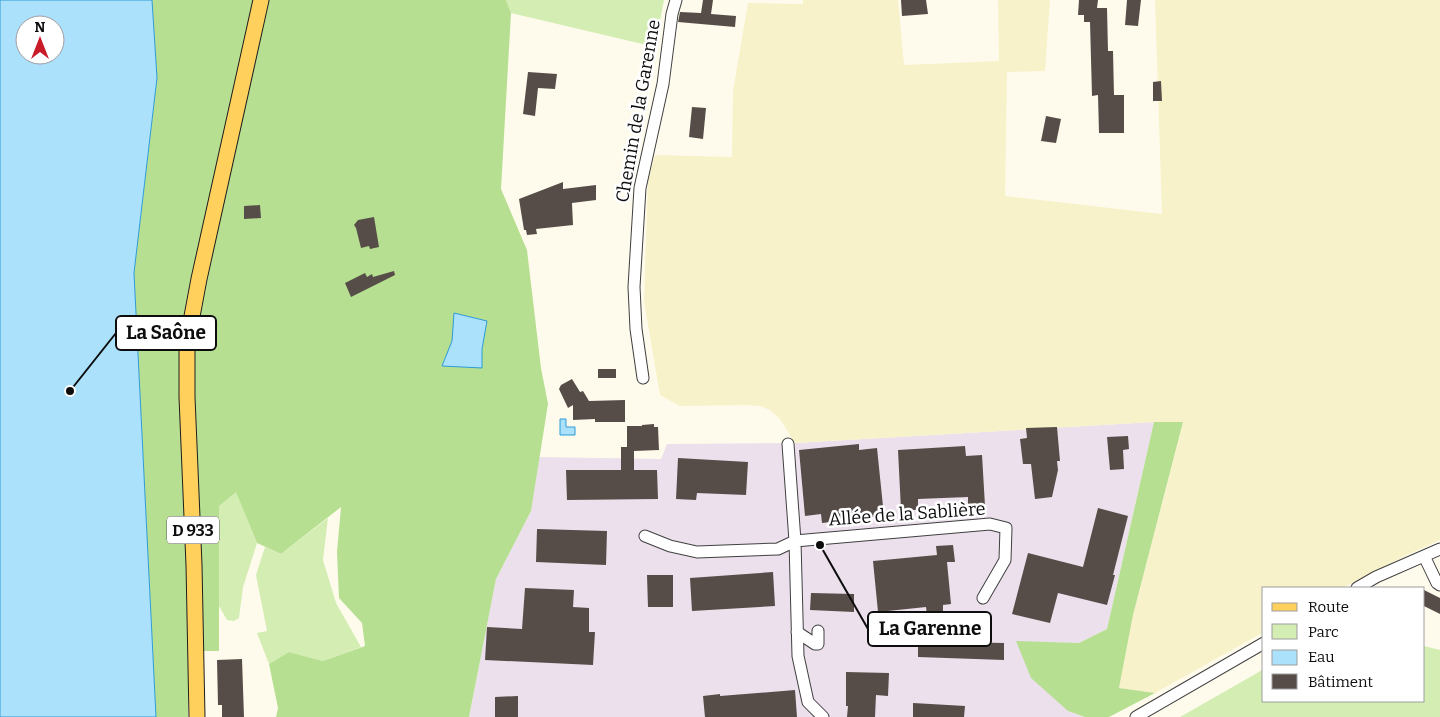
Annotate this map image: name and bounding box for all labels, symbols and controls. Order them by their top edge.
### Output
north arrow [15,15,65,65]
street label: Chemin de la Garenne [611,18,665,204]
text: N [35,19,46,36]
callout: La Saône [116,316,216,350]
text: La Saône [126,321,206,344]
street label: Allée de la Sablière [828,498,986,530]
road number: D 933 [167,516,219,544]
legend [1262,587,1425,702]
text: Route [1308,598,1349,616]
callout: La Garenne [868,612,991,646]
text: La Garenne [879,617,981,640]
text: Parc [1308,623,1339,641]
text: Eau [1308,648,1335,666]
text: Bâtiment [1308,673,1373,691]

